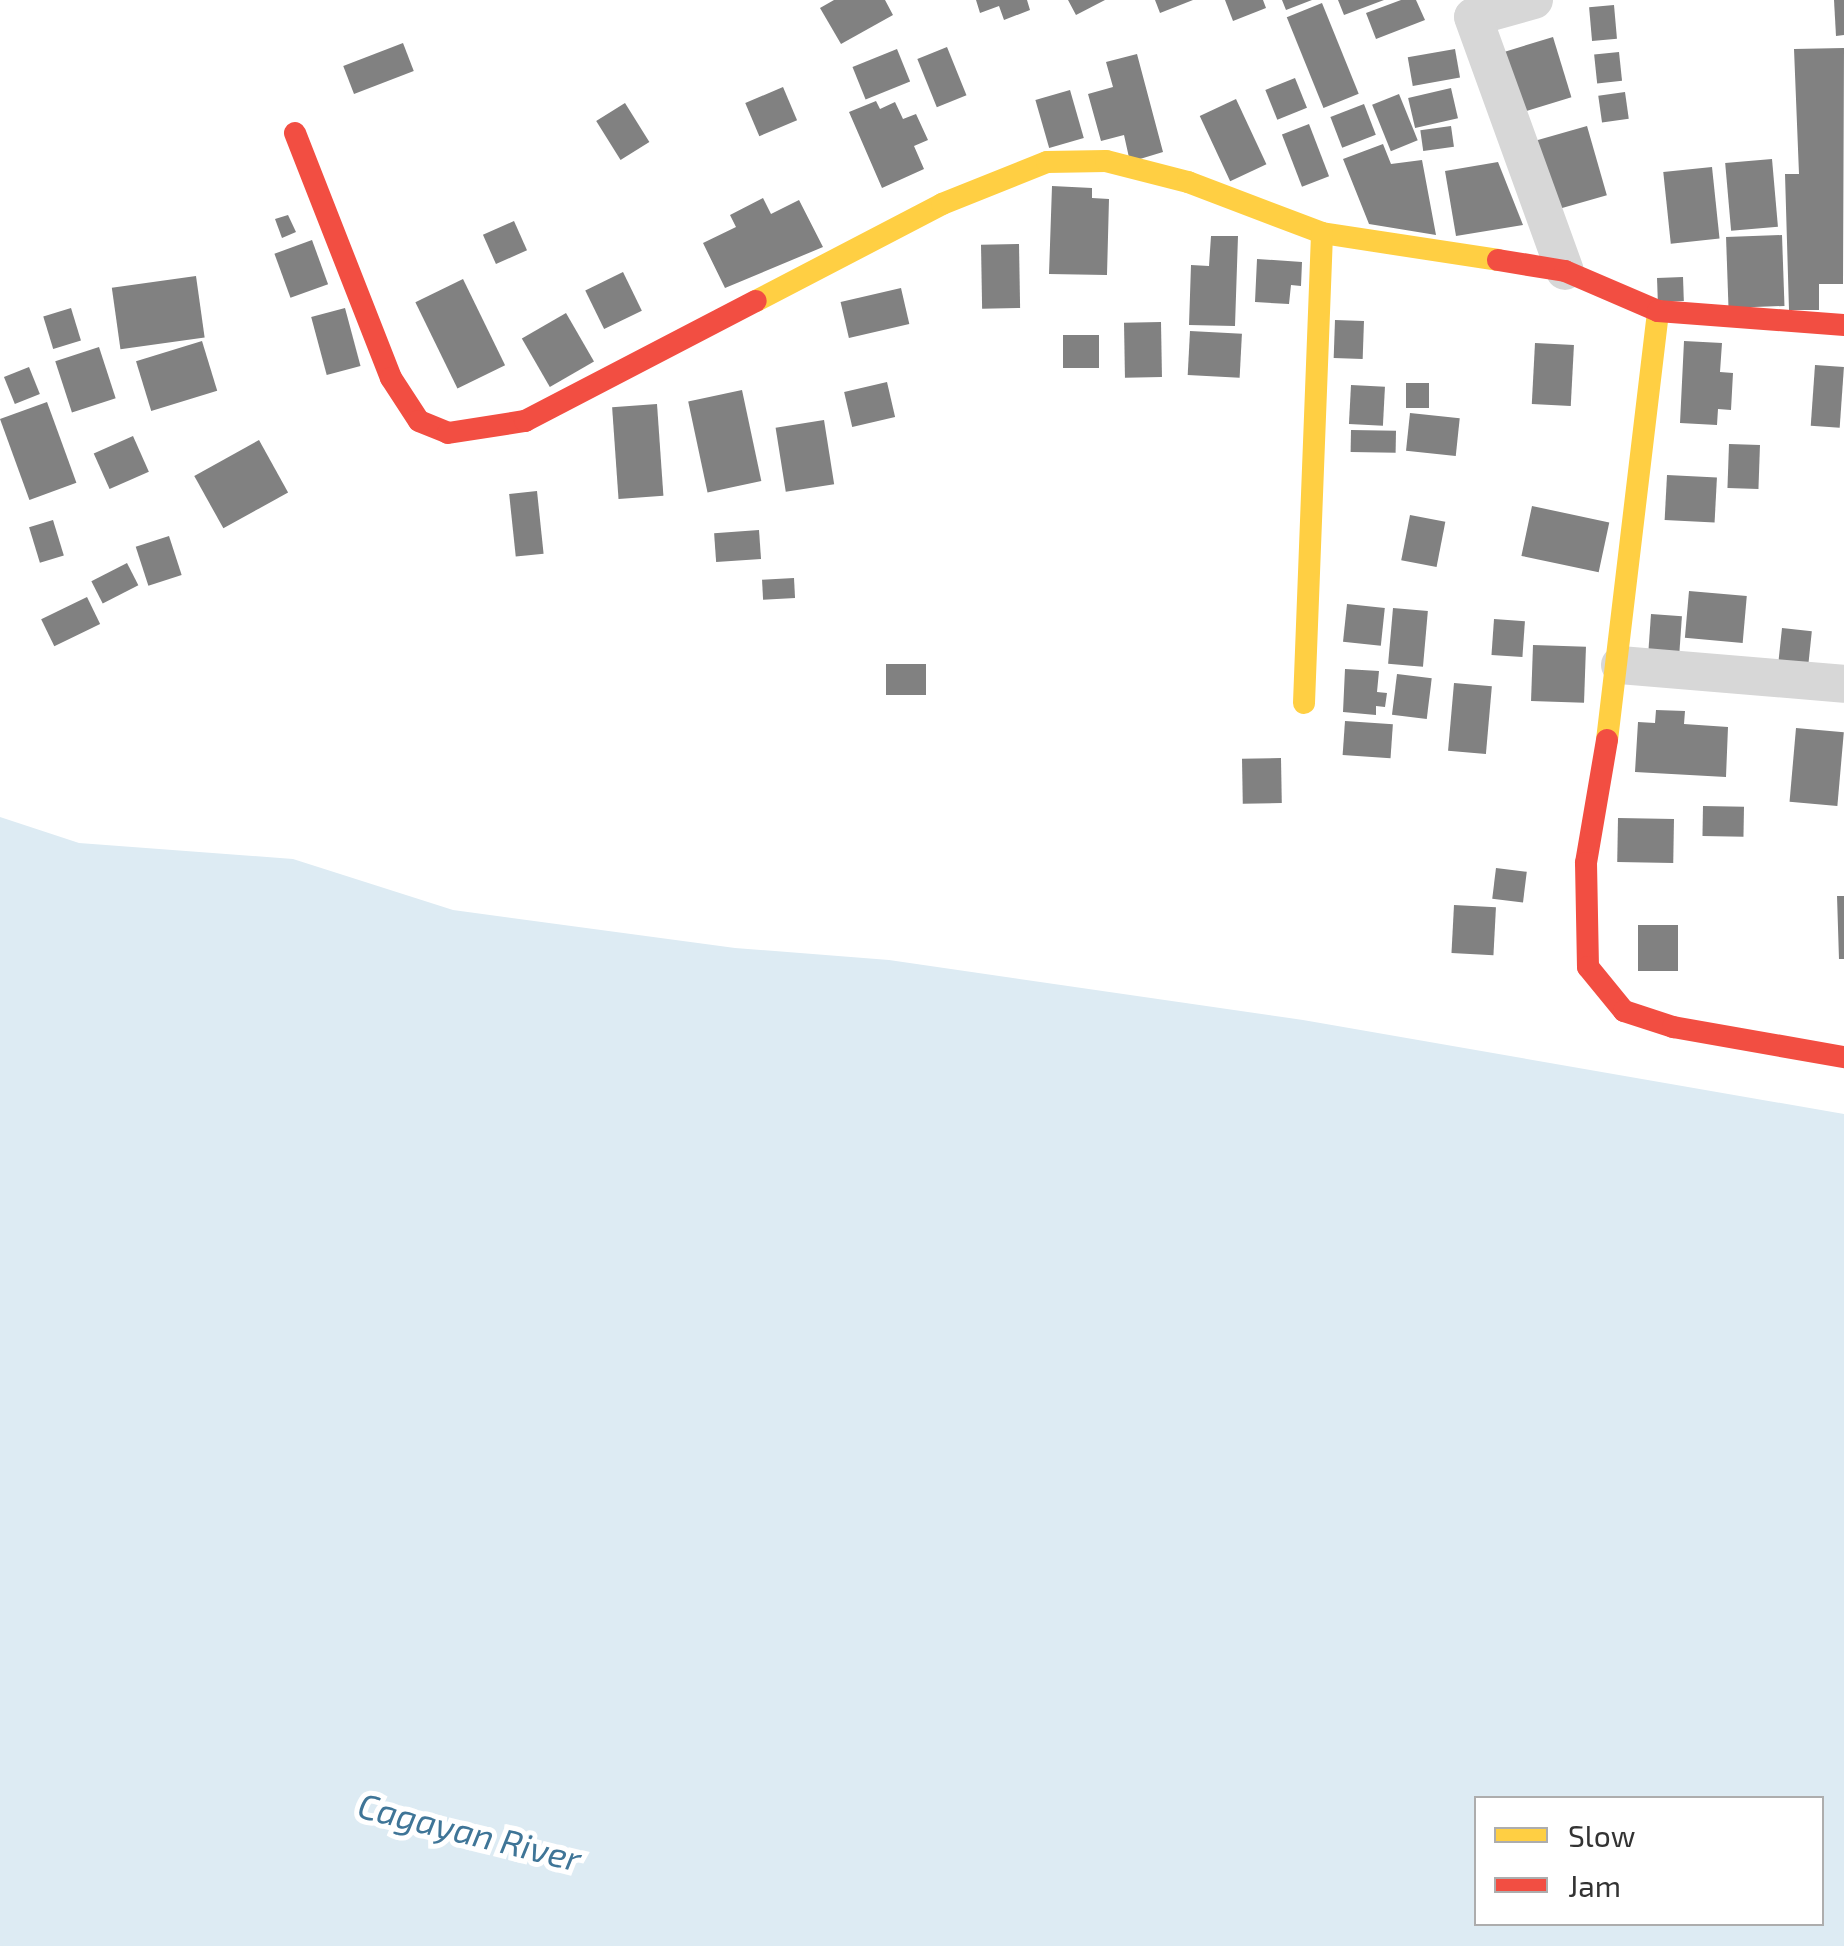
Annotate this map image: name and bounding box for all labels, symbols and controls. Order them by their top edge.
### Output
water label: Cagayan River [354,1783,586,1879]
legend [1474,1796,1824,1926]
text: Slow [1568,1817,1635,1853]
text: Jam [1568,1867,1621,1903]

